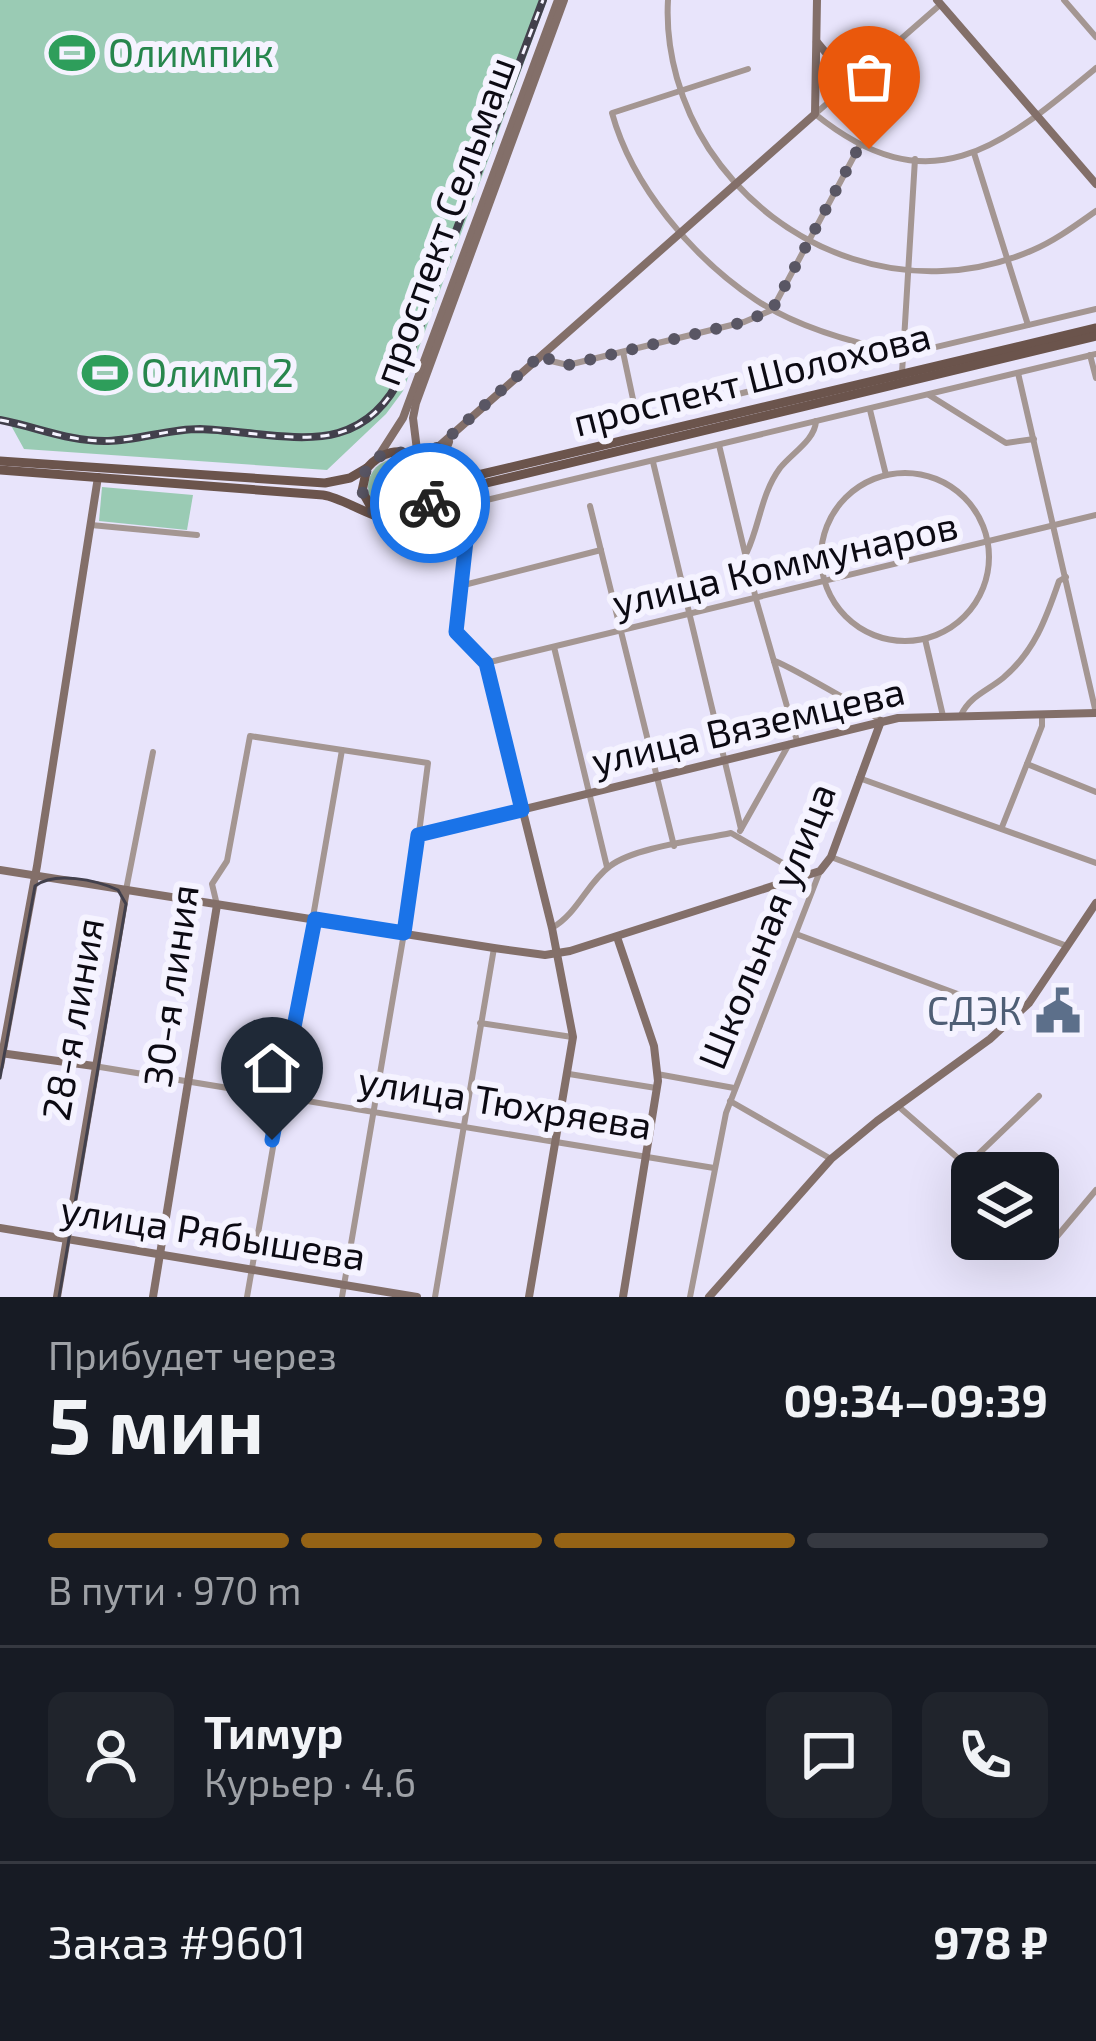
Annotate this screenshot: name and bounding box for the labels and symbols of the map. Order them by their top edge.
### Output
pin [818,26,920,149]
sports icon: Олимпик [47,28,97,78]
place label: Олимпик [108,28,274,75]
street label: проспект Сельмаш [361,50,524,391]
street label: проспект Шолохова [568,310,935,445]
sports icon: Олимп 2 [80,348,130,398]
place label: Олимп 2 [141,348,294,395]
courier [370,443,490,563]
street label: улица Коммунаров [607,500,962,626]
street label: улица Вяземцева [587,666,909,784]
street label: Школьная улица [687,776,845,1076]
street label: 30-я линия [132,881,207,1090]
street label: 28-я линия [31,914,112,1124]
place label: СДЭК [927,986,1022,1033]
public building icon: СДЭК [1033,986,1083,1036]
pin [221,1017,323,1140]
street label: улица Тюхряева [355,1055,655,1149]
street label: улица Рябышева [57,1184,369,1280]

